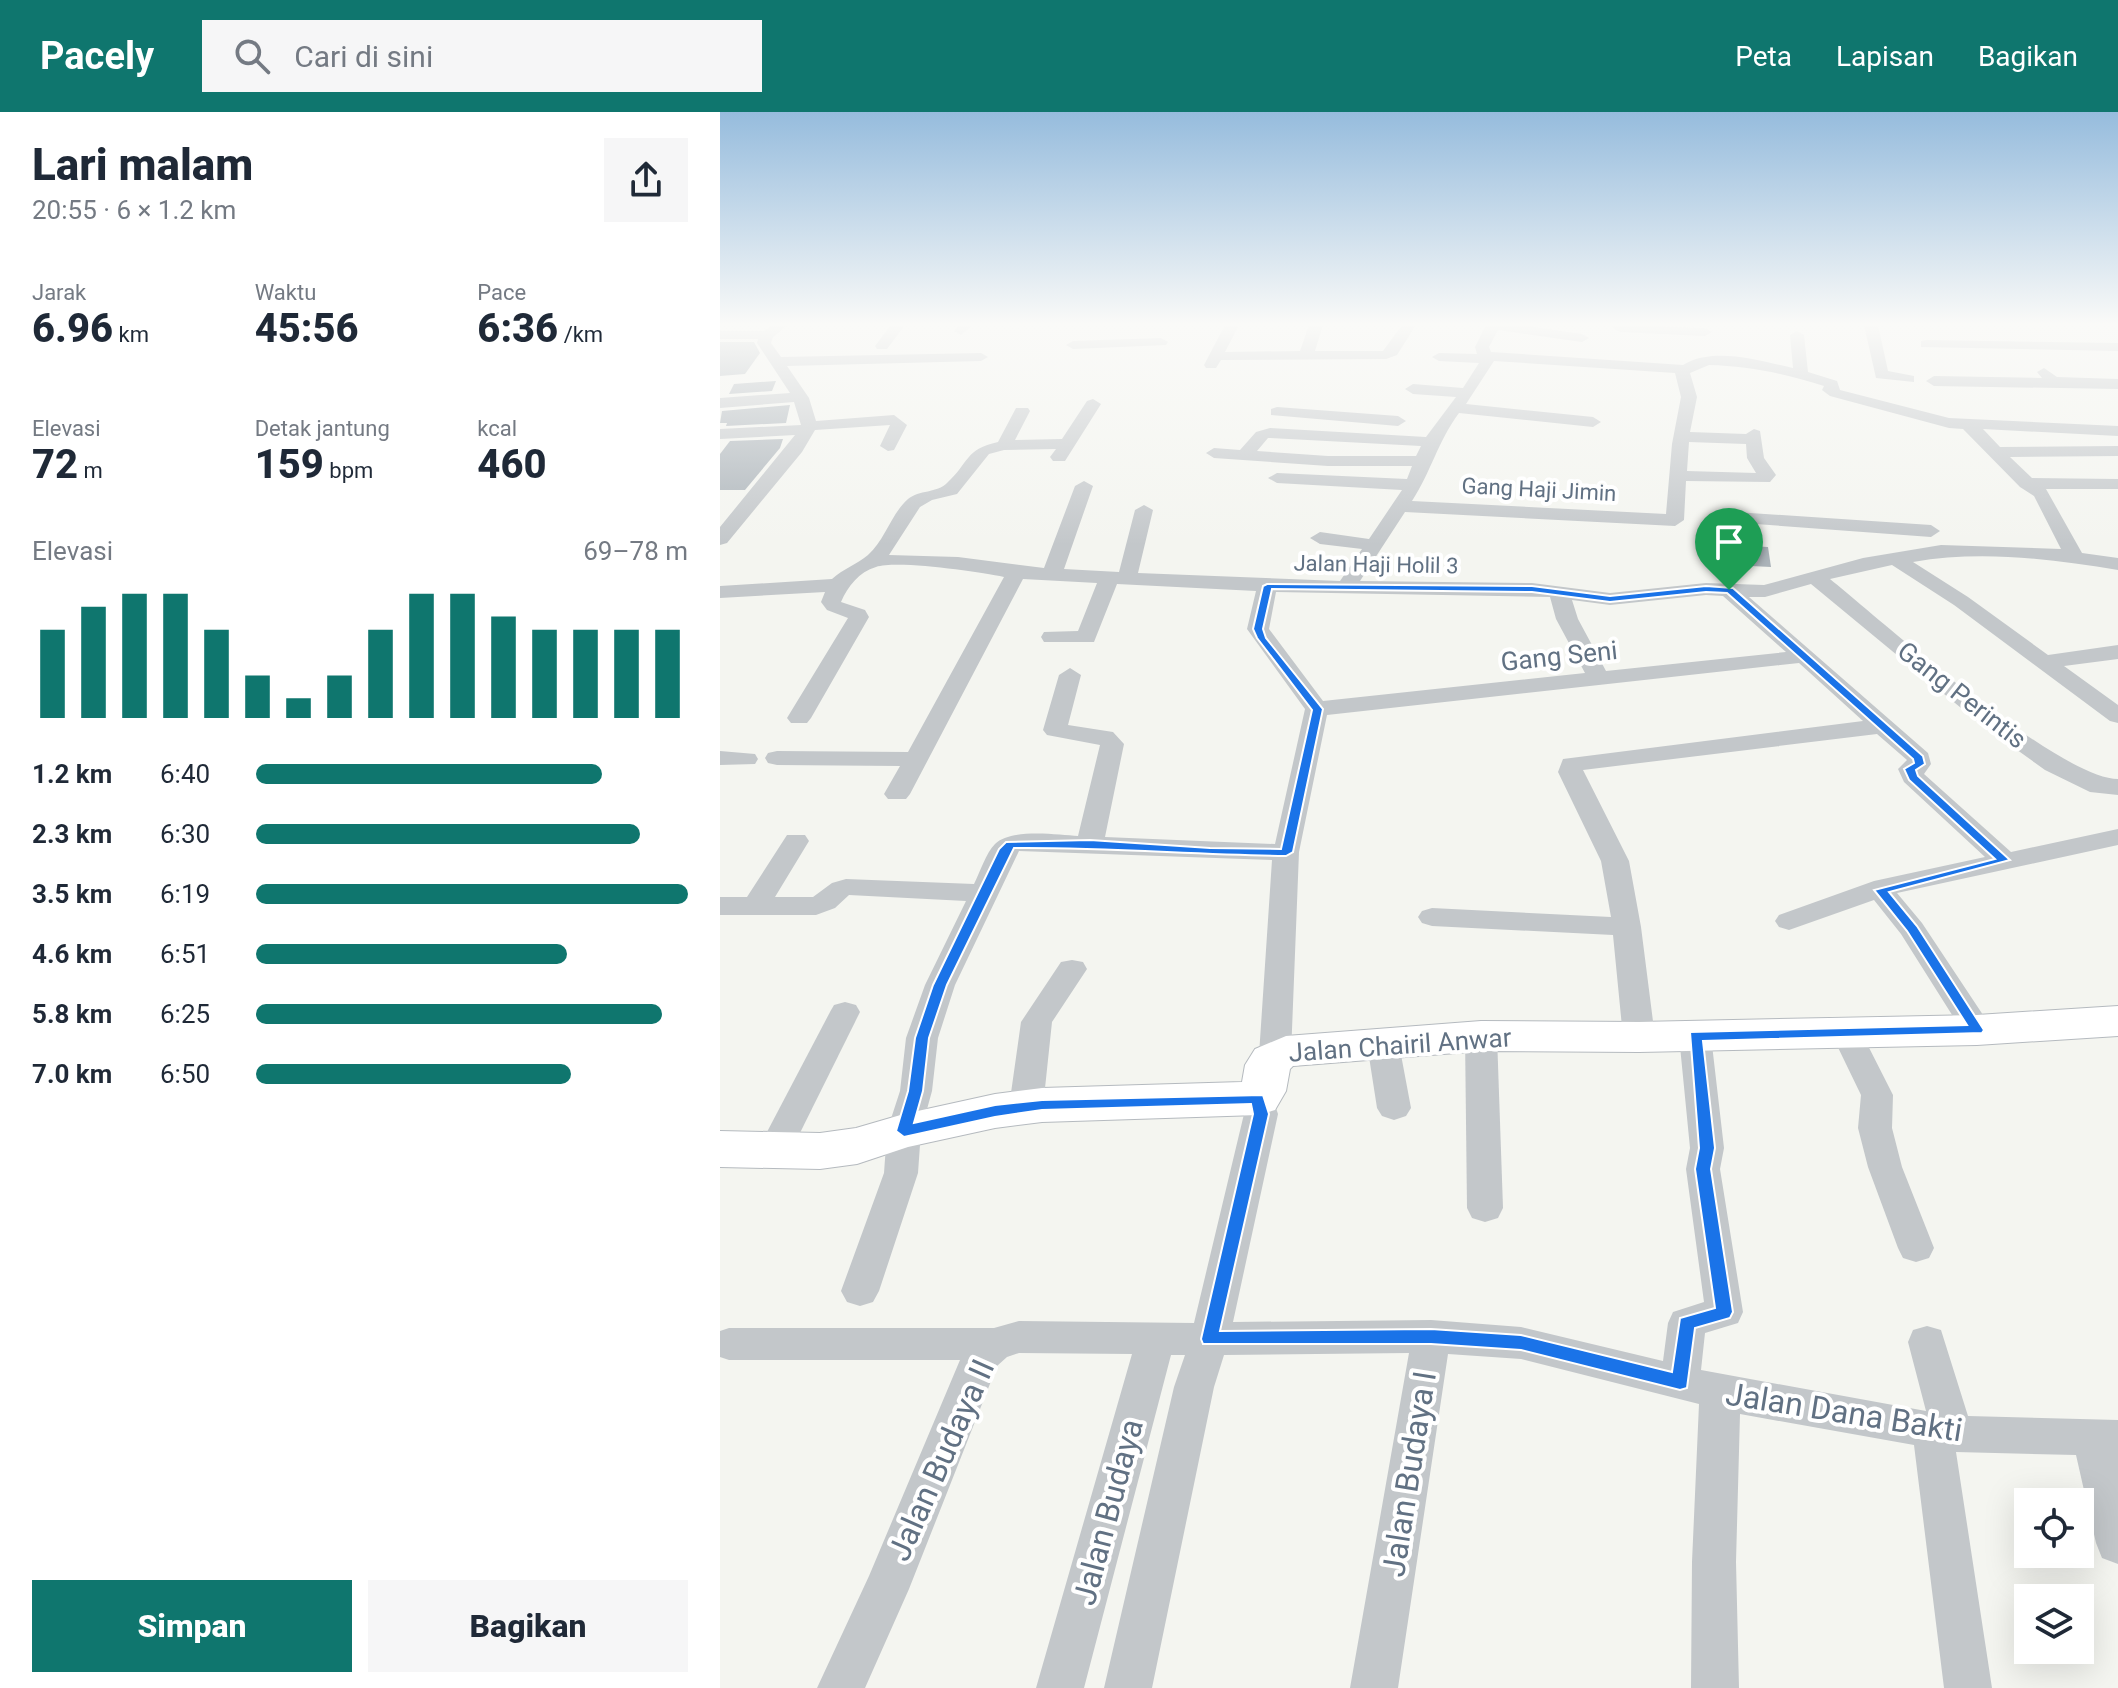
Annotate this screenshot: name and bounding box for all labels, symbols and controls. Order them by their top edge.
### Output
search box [202,20,762,92]
text: Pacely [40,34,154,78]
icon: search [230,34,274,78]
text: Cari di sini [294,39,433,74]
text: Peta [1735,40,1792,73]
text: Lapisan [1836,40,1934,73]
text: Bagikan [1978,40,2078,73]
button: share [604,138,688,222]
text: Lari malam [32,139,253,191]
text: 20:55 · 6 × 1.2 km [32,195,236,225]
text: Jarak [32,280,86,305]
text: Waktu [255,280,316,305]
text: Pace [477,280,526,305]
text: 6.96 [32,305,113,352]
text: 45:56 [255,305,359,352]
text: 6:36 [477,305,558,352]
text: km [113,322,149,347]
text: /km [558,322,603,347]
text: Elevasi [32,416,101,441]
text: Detak jantung [255,416,390,441]
text: kcal [477,416,517,441]
text: 72 [32,441,78,488]
text: 159 [255,441,324,488]
text: 460 [477,441,547,488]
text: m [78,458,103,483]
text: bpm [324,458,373,483]
street label: Gang Haji Jimin [1461,473,1617,506]
pin [1695,508,1763,590]
icon: arrive [1707,520,1751,564]
text: Elevasi [32,536,113,566]
text: 69–78 m [583,536,688,566]
street label: Jalan Haji Holil 3 [1293,551,1459,578]
street label: Gang Seni [1499,635,1619,677]
street label: Gang Perintis [1892,635,2032,755]
text: 1.2 km [32,759,112,789]
text: 6:40 [160,759,210,789]
text: 2.3 km [32,819,112,849]
text: 6:30 [160,819,210,849]
text: 3.5 km [32,879,112,909]
text: 6:19 [160,879,210,909]
text: 4.6 km [32,939,112,969]
text: 6:51 [160,939,210,969]
text: 5.8 km [32,999,112,1029]
text: 6:25 [160,999,210,1029]
street label: Jalan Chairil Anwar [1288,1022,1513,1068]
text: 7.0 km [32,1059,112,1089]
text: 6:50 [160,1059,210,1089]
street label: Jalan Budaya II [880,1353,1002,1567]
street label: Jalan Budaya I [1374,1369,1444,1579]
street label: Jalan Dana Bakti [1723,1375,1965,1449]
street label: Jalan Budaya [1065,1415,1151,1609]
map controls [2014,1488,2094,1664]
button: locate [2014,1488,2094,1568]
button: Simpan [32,1580,352,1672]
button: Bagikan [368,1580,688,1672]
button: layers [2014,1584,2094,1664]

